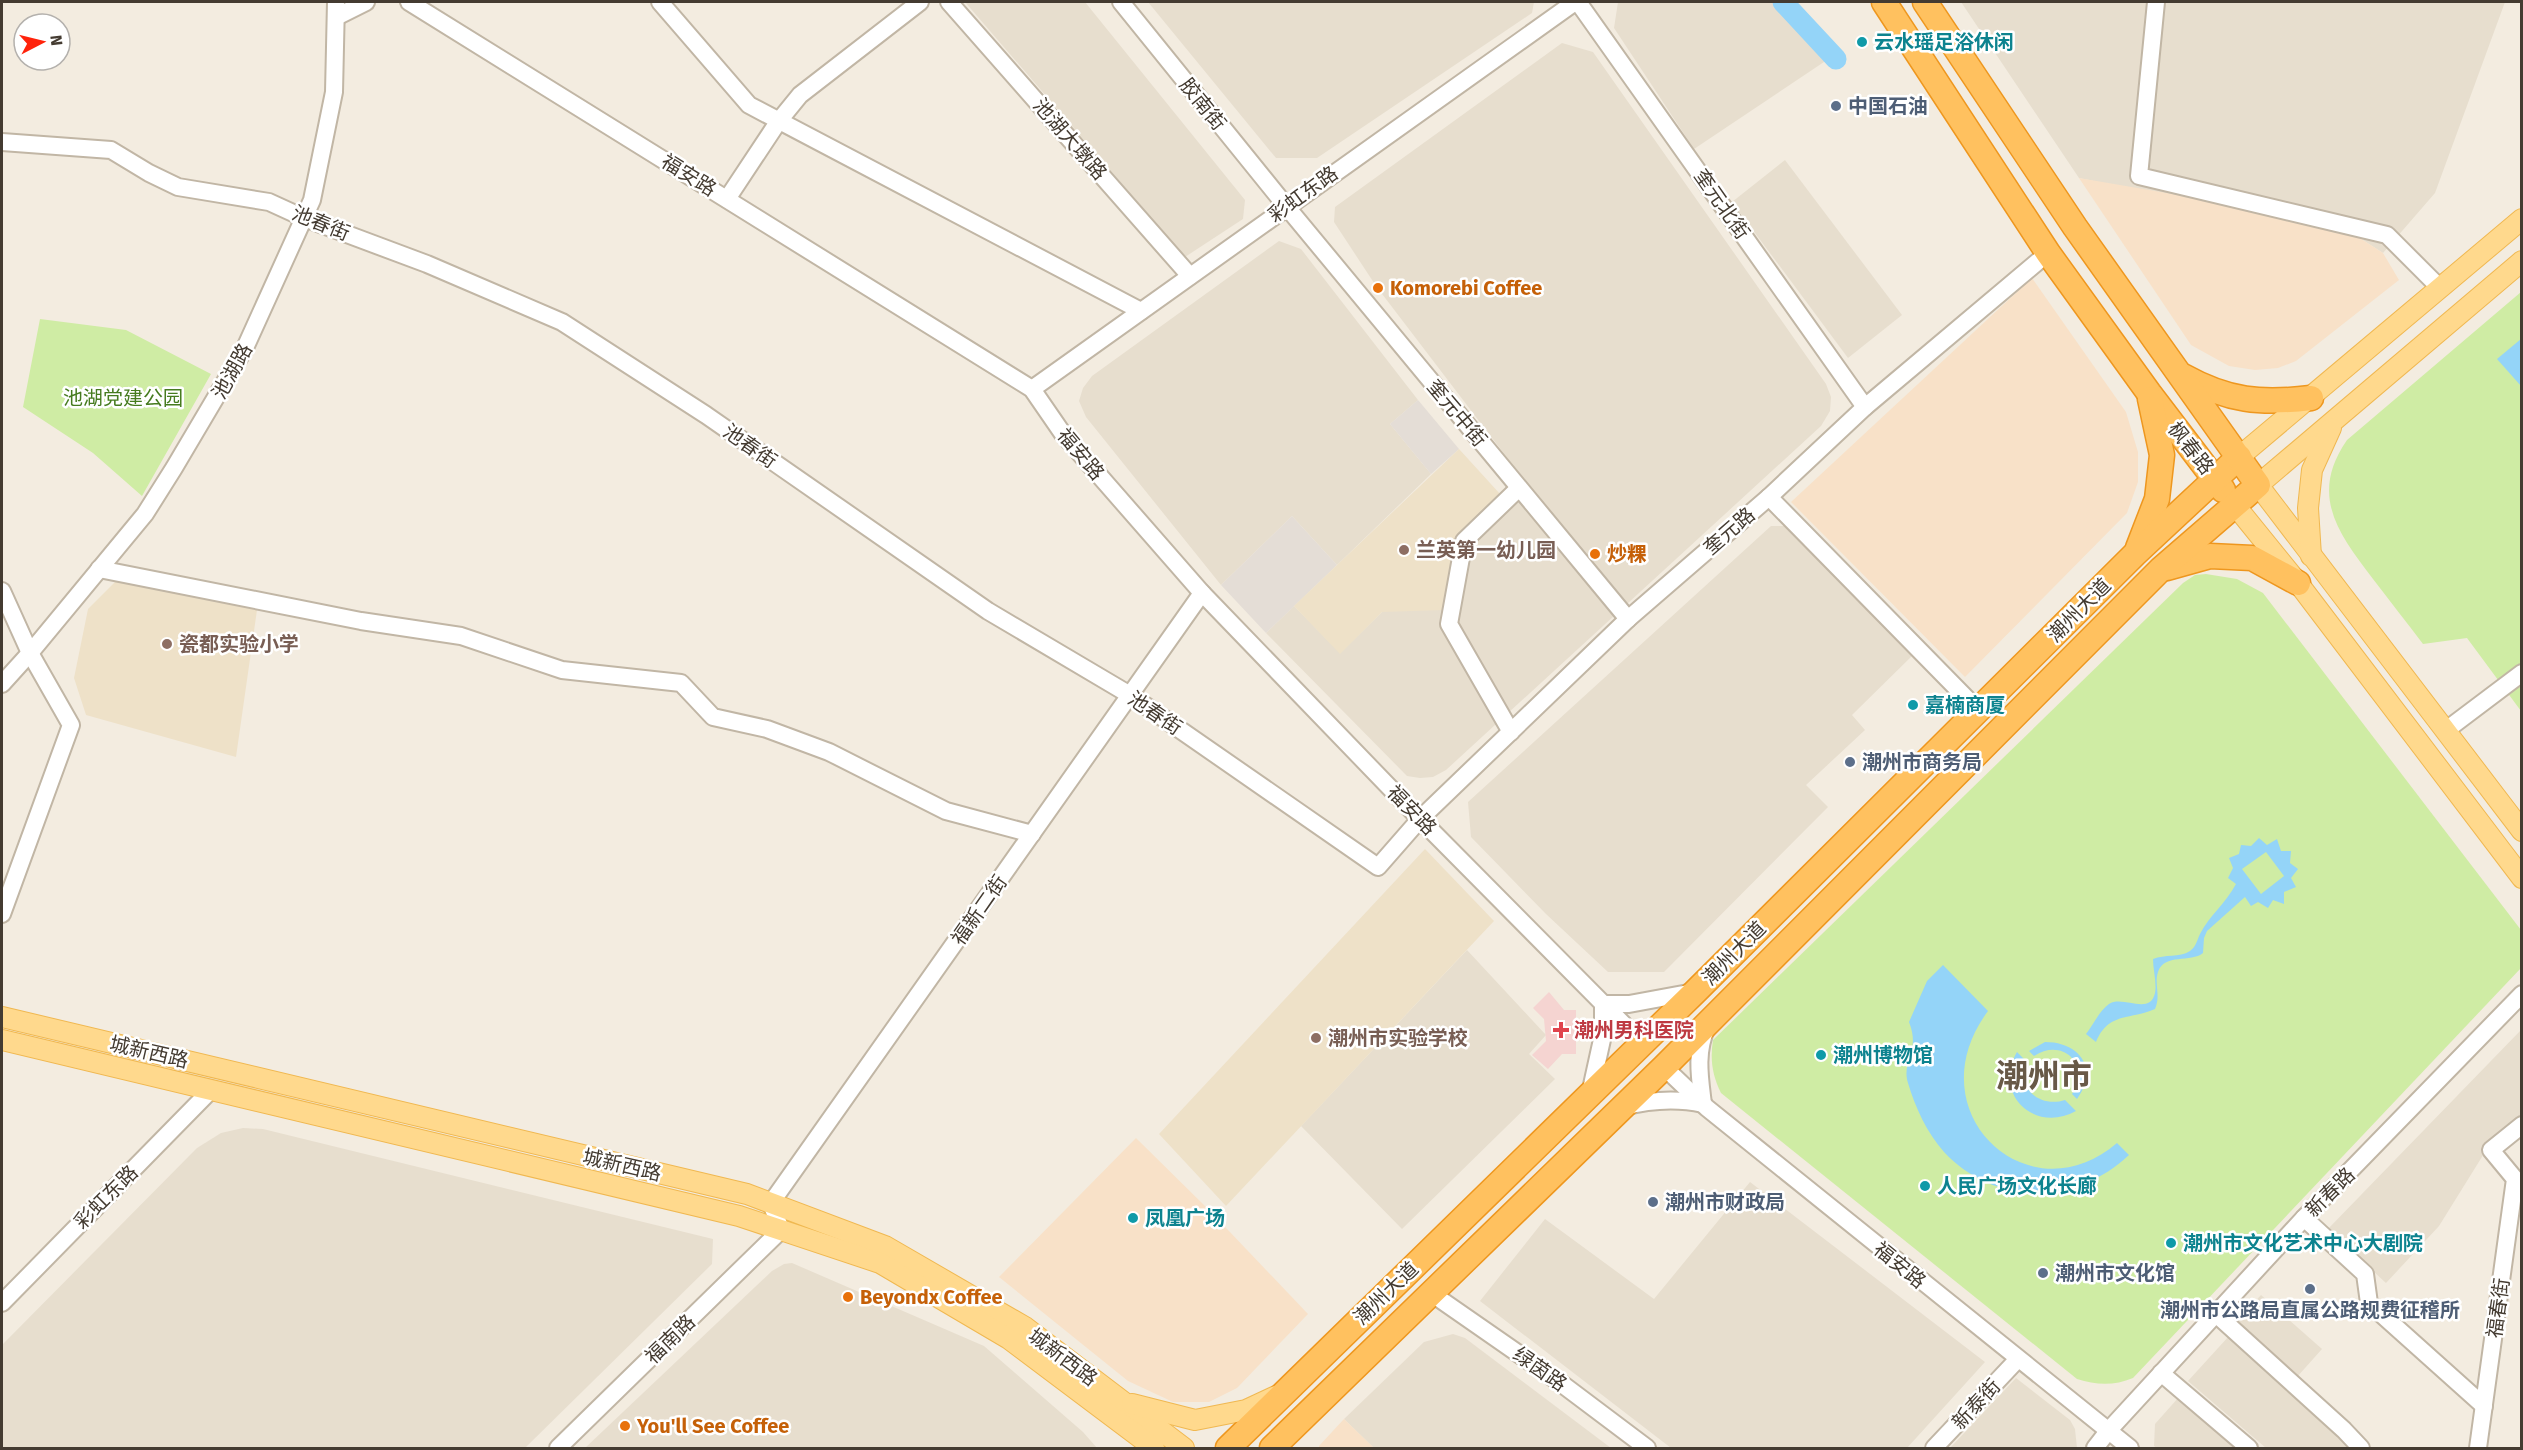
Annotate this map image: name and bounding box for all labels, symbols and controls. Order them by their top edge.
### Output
north arrow [12,12,72,72]
place label: 云水瑶足浴休闲 [1874,30,2014,54]
text: N [46,34,66,47]
marker: 云水瑶足浴休闲 [1855,35,1869,49]
street label: 胶南街 [1175,73,1231,135]
street label: 池湖大墩路 [1028,93,1112,185]
place label: 中国石油 [1848,94,1928,118]
marker: 中国石油 [1829,99,1843,113]
street label: 福安路 [657,149,721,201]
street label: 彩虹东路 [1264,161,1342,227]
street label: 奎元北街 [1689,164,1755,244]
street label: 池春街 [289,201,353,245]
place label: Komorebi Coffee [1390,276,1542,300]
marker: Komorebi Coffee [1371,281,1385,295]
street label: 池湖路 [207,339,257,403]
street label: 奎元中街 [1422,375,1492,451]
park label: 池湖党建公园 [63,386,183,410]
street label: 枫春路 [2163,417,2219,479]
street label: 池春街 [719,419,781,473]
street label: 福安路 [1053,423,1109,485]
street label: 奎元路 [1698,502,1760,560]
place label: 兰英第一幼儿园 [1416,538,1556,562]
place label: 炒粿 [1607,542,1647,566]
marker: 兰英第一幼儿园 [1397,543,1411,557]
marker: 炒粿 [1588,547,1602,561]
street label: 潮州大道 [2042,573,2116,647]
place label: 瓷都实验小学 [179,632,299,656]
marker: 瓷都实验小学 [160,637,174,651]
street label: 池春街 [1123,686,1187,740]
place label: 嘉楠商厦 [1925,693,2005,717]
marker: 嘉楠商厦 [1906,698,1920,712]
place label: 潮州市商务局 [1862,750,1982,774]
marker: 潮州市商务局 [1843,755,1857,769]
street label: 福安路 [1383,780,1441,840]
street label: 福新二街 [946,870,1012,950]
street label: 潮州大道 [1697,916,1771,990]
place label: 潮州男科医院 [1574,1018,1694,1042]
marker: 潮州男科医院 [1552,1021,1570,1039]
place label: 潮州市实验学校 [1328,1026,1468,1050]
street label: 城新西路 [107,1031,191,1073]
marker: 潮州市实验学校 [1309,1031,1323,1045]
place label: 潮州博物馆 [1833,1043,1933,1067]
marker: 潮州博物馆 [1814,1048,1828,1062]
district label: 潮州市 [1996,1057,2092,1095]
street label: 城新西路 [580,1144,664,1186]
street label: 彩虹东路 [69,1160,143,1234]
street label: 新春路 [2300,1162,2360,1222]
place label: 人民广场文化长廊 [1937,1174,2097,1198]
marker: 人民广场文化长廊 [1918,1179,1932,1193]
place label: 潮州市财政局 [1665,1190,1785,1214]
marker: 潮州市财政局 [1646,1195,1660,1209]
place label: 凤凰广场 [1145,1206,1225,1230]
marker: 凤凰广场 [1126,1211,1140,1225]
place label: 潮州市文化艺术中心大剧院 [2183,1231,2423,1255]
marker: 潮州市文化艺术中心大剧院 [2164,1236,2178,1250]
street label: 福安路 [1869,1237,1931,1293]
street label: 潮州大道 [1349,1257,1423,1329]
place label: 潮州市文化馆 [2055,1261,2175,1285]
marker: 潮州市文化馆 [2036,1266,2050,1280]
street label: 福春街 [2482,1277,2514,1339]
marker: 潮州市公路局直属公路规费征稽所 [2303,1282,2317,1296]
place label: Beyondx Coffee [860,1285,1003,1309]
marker: Beyondx Coffee [841,1290,855,1304]
place label: 潮州市公路局直属公路规费征稽所 [2160,1298,2460,1322]
street label: 福南路 [640,1310,700,1368]
street label: 城新西路 [1024,1323,1102,1391]
street label: 绿茵路 [1509,1342,1571,1396]
street label: 新泰街 [1947,1374,2005,1434]
place label: You'll See Coffee [636,1414,789,1438]
marker: You'll See Coffee [618,1419,632,1433]

